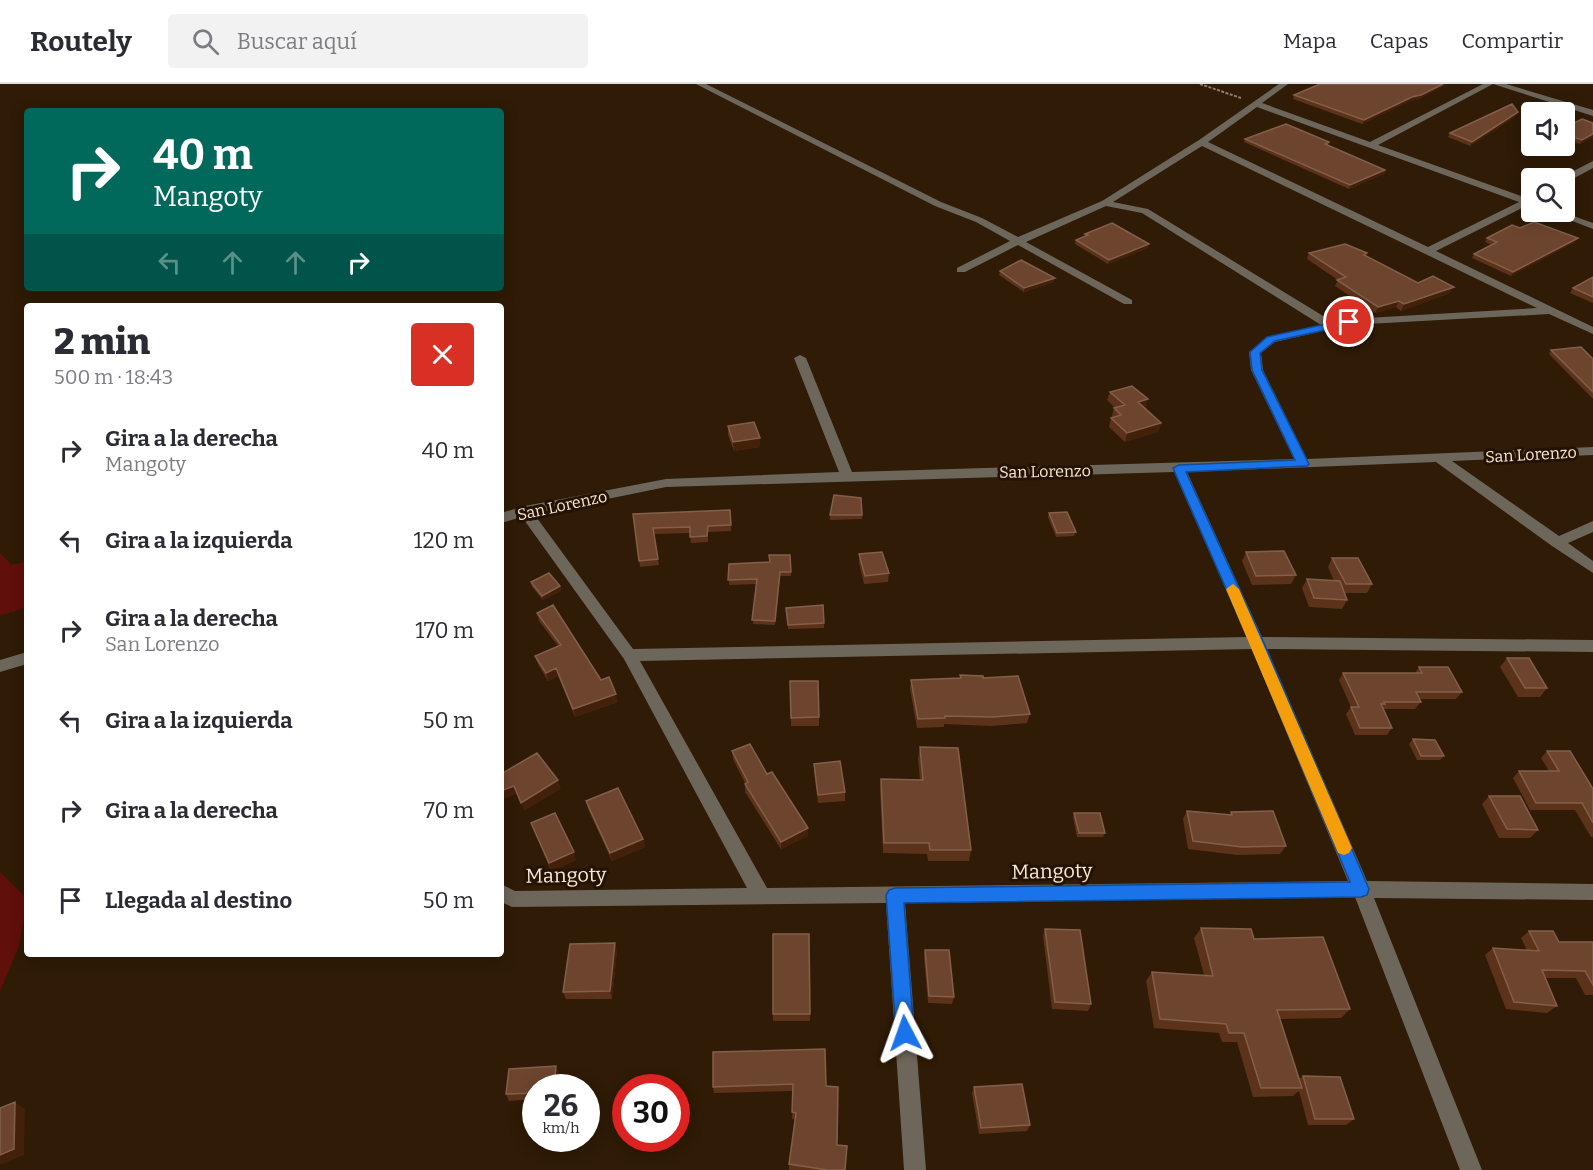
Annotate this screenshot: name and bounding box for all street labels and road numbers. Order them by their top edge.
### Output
street label: San Lorenzo [1485,443,1577,466]
street label: San Lorenzo [999,461,1091,482]
street label: San Lorenzo [515,487,609,524]
street label: Mangoty [1011,858,1093,884]
street label: Mangoty [525,862,607,888]

